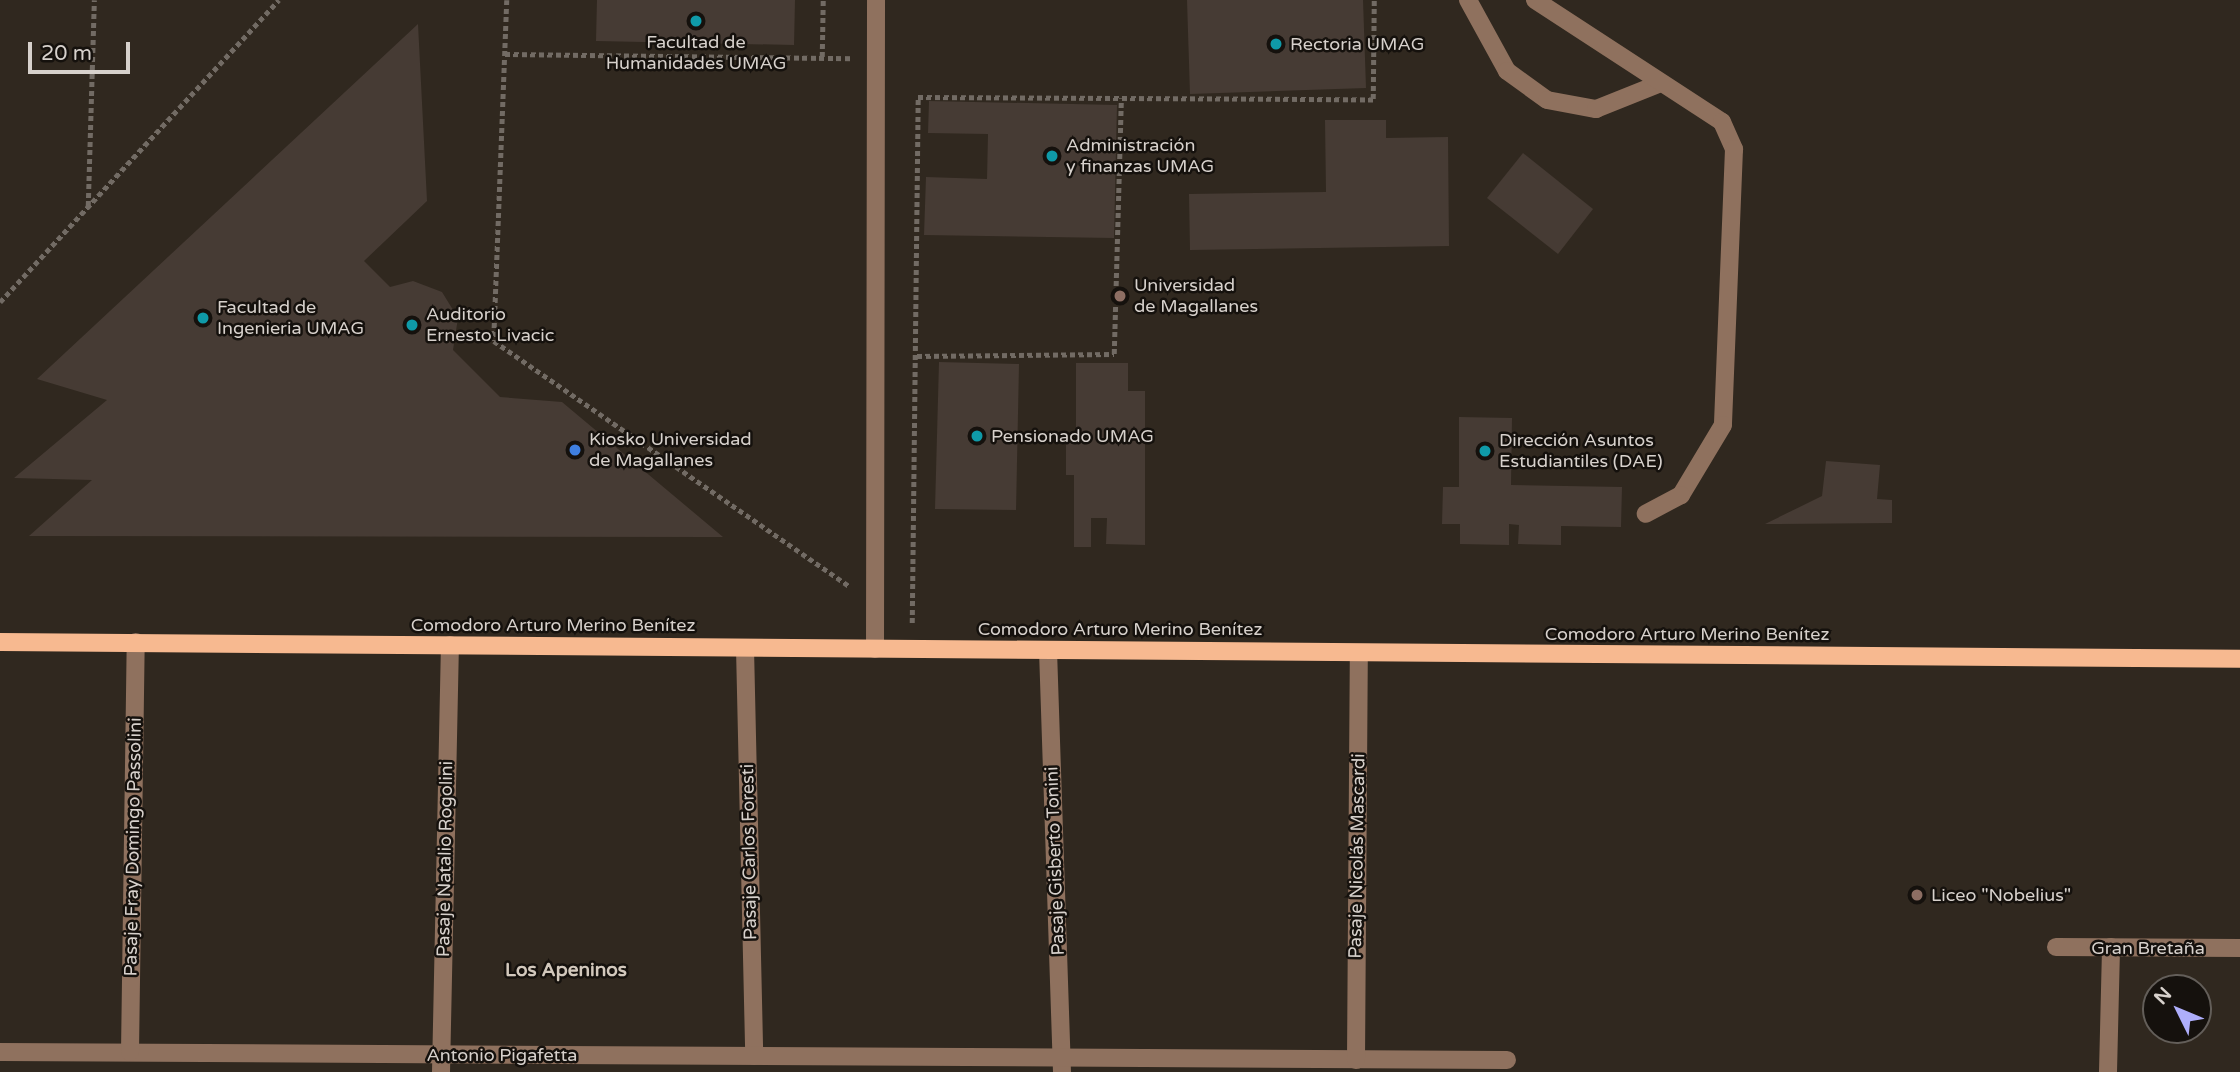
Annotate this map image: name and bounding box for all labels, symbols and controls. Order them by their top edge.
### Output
marker: Facultad de Humanidades UMAG [688,13,704,29]
scale bar [32,28,133,72]
place label: Facultad de Humanidades UMAG [606,32,786,74]
place label: Rectoria UMAG [1290,33,1424,55]
marker: Rectoria UMAG [1268,36,1284,52]
text: 20 m [41,41,92,66]
place label: Administración y finanzas UMAG [1066,135,1214,178]
marker: Administración y finanzas UMAG [1044,148,1060,164]
place label: Universidad de Magallanes [1134,275,1258,318]
marker: Universidad de Magallanes [1112,288,1128,304]
place label: Facultad de Ingenieria UMAG [217,297,364,340]
place label: Auditorio Ernesto Livacic [426,304,554,346]
marker: Facultad de Ingenieria UMAG [195,310,211,326]
marker: Auditorio Ernesto Livacic [404,317,420,333]
place label: Pensionado UMAG [991,425,1154,447]
marker: Pensionado UMAG [969,428,985,444]
place label: Kiosko Universidad de Magallanes [589,429,752,472]
place label: Dirección Asuntos Estudiantiles (DAE) [1499,430,1663,472]
marker: Kiosko Universidad de Magallanes [567,442,583,458]
marker: Dirección Asuntos Estudiantiles (DAE) [1477,443,1493,459]
street label: Comodoro Arturo Merino Benítez [411,614,695,636]
street label: Comodoro Arturo Merino Benítez [978,618,1262,640]
street label: Comodoro Arturo Merino Benítez [1545,623,1829,645]
street label: Pasaje Fray Domingo Passolini [120,717,146,977]
street label: Pasaje Nicolás Mascardi [1344,753,1370,959]
street label: Pasaje Natalio Rogolini [432,761,458,957]
street label: Pasaje Carlos Foresti [737,764,761,940]
street label: Pasaje Gisberto Tonini [1041,766,1069,956]
place label: Liceo "Nobelius" [1931,884,2071,906]
marker: Liceo "Nobelius" [1909,887,1925,903]
street label: Gran Bretaña [2091,937,2205,959]
district label: Los Apeninos [505,960,627,982]
north arrow [2142,974,2212,1044]
text: N [2150,983,2176,1009]
street label: Antonio Pigafetta [427,1044,577,1066]

